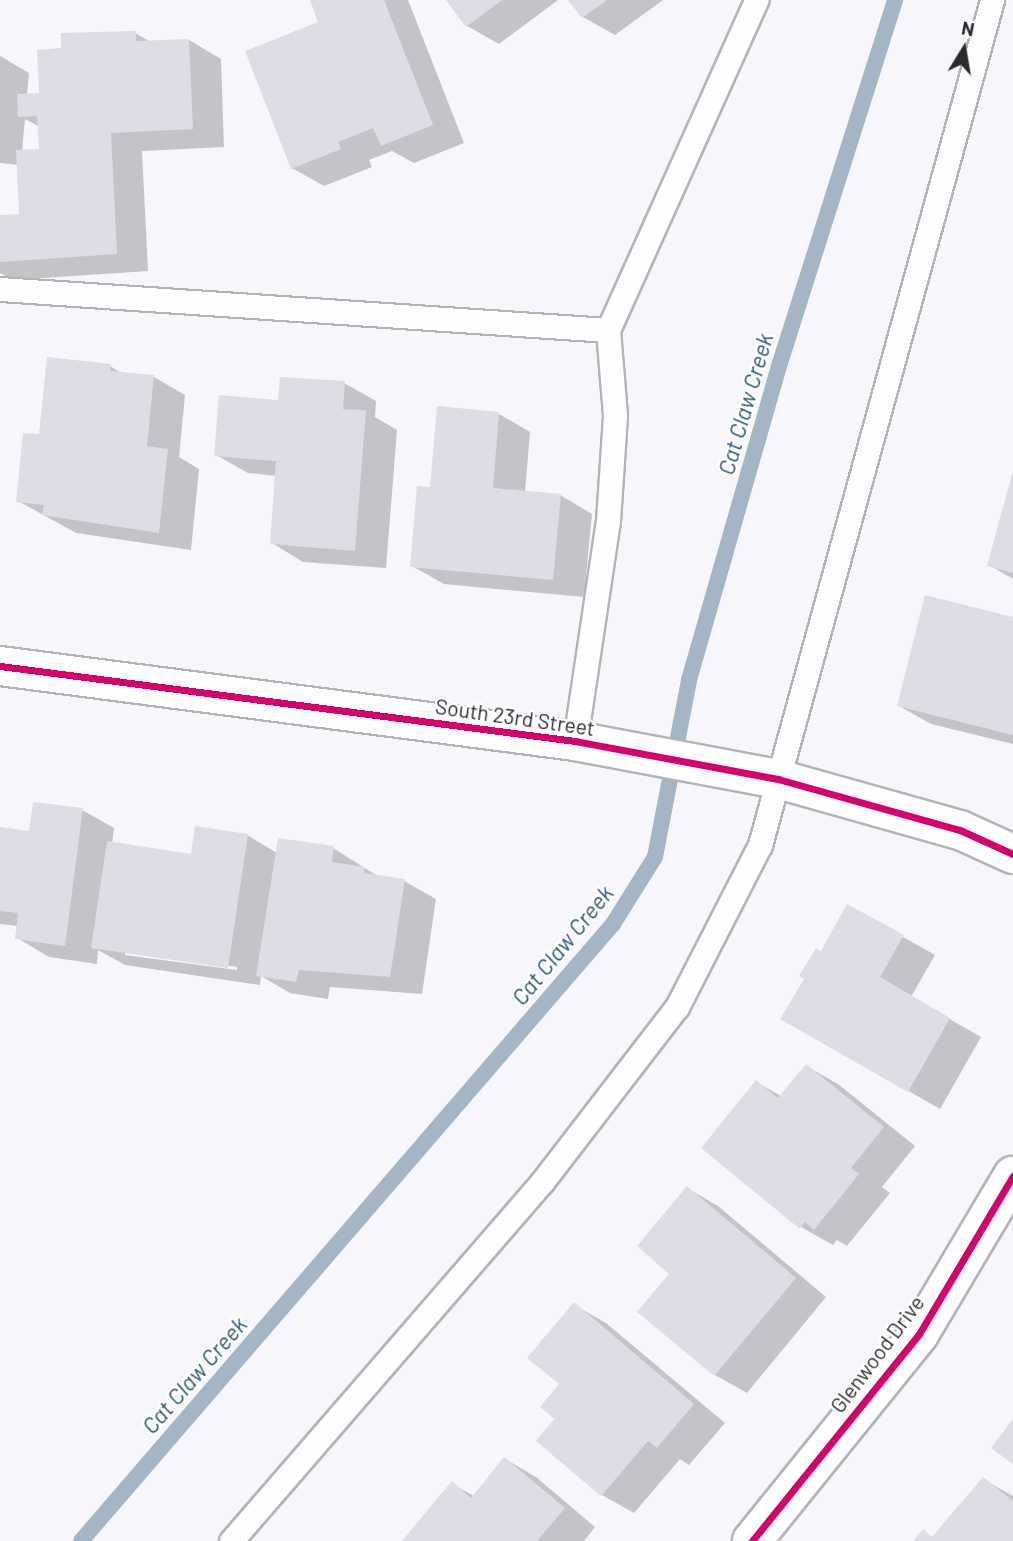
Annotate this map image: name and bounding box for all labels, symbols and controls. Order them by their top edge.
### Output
north arrow [929,14,999,84]
text: N [960,15,976,40]
water label: Cat Claw Creek [712,330,778,478]
street label: South 23rd Street [434,693,596,741]
water label: Cat Claw Creek [505,880,619,1010]
street label: Glenwood Drive [825,1290,929,1418]
water label: Cat Claw Creek [136,1311,252,1439]

